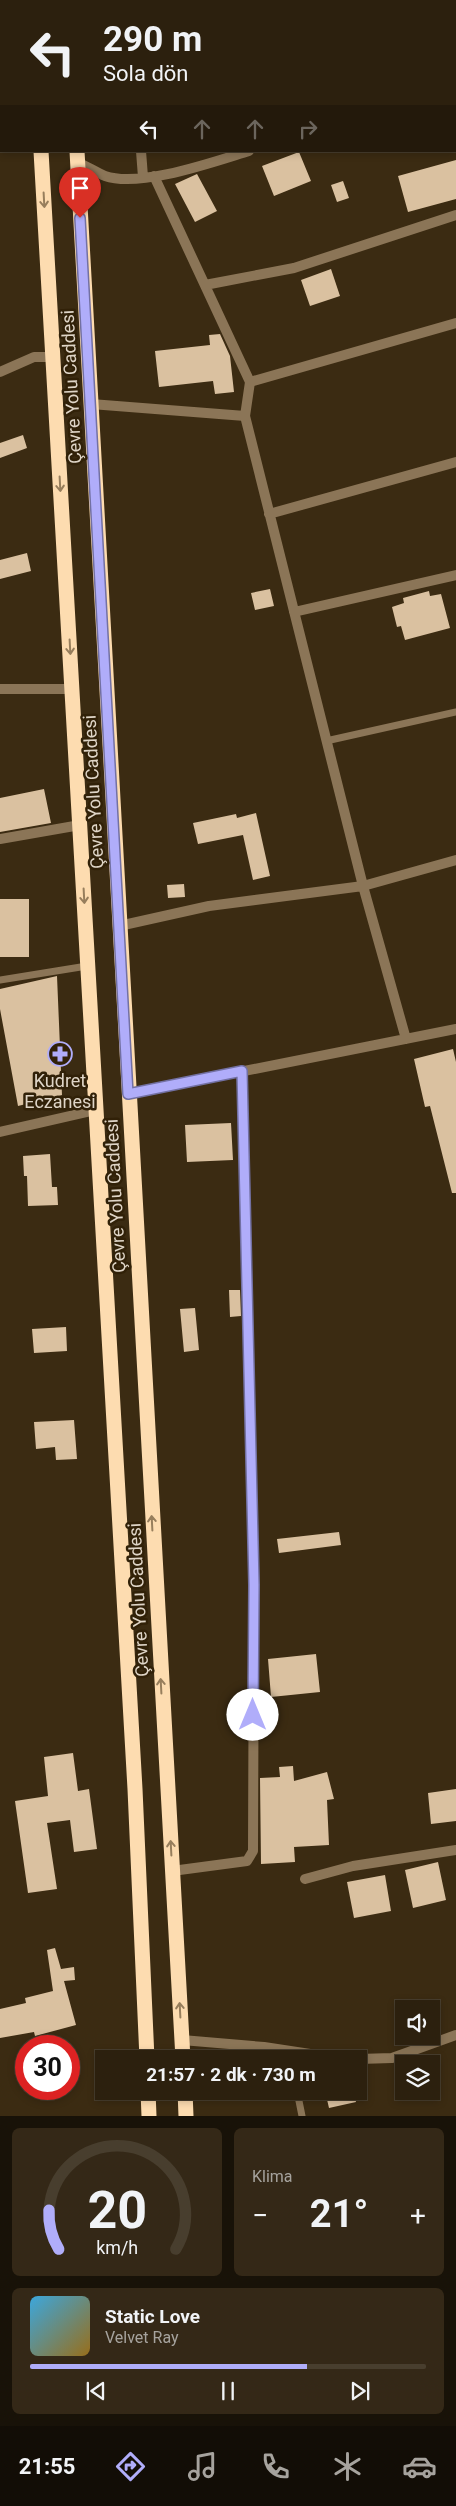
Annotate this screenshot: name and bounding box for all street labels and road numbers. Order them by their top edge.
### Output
street label: Çevre Yolu Caddesi [56,310,86,464]
street label: Çevre Yolu Caddesi [78,715,108,869]
street label: Çevre Yolu Caddesi [100,1119,130,1273]
street label: Çevre Yolu Caddesi [123,1523,153,1677]

